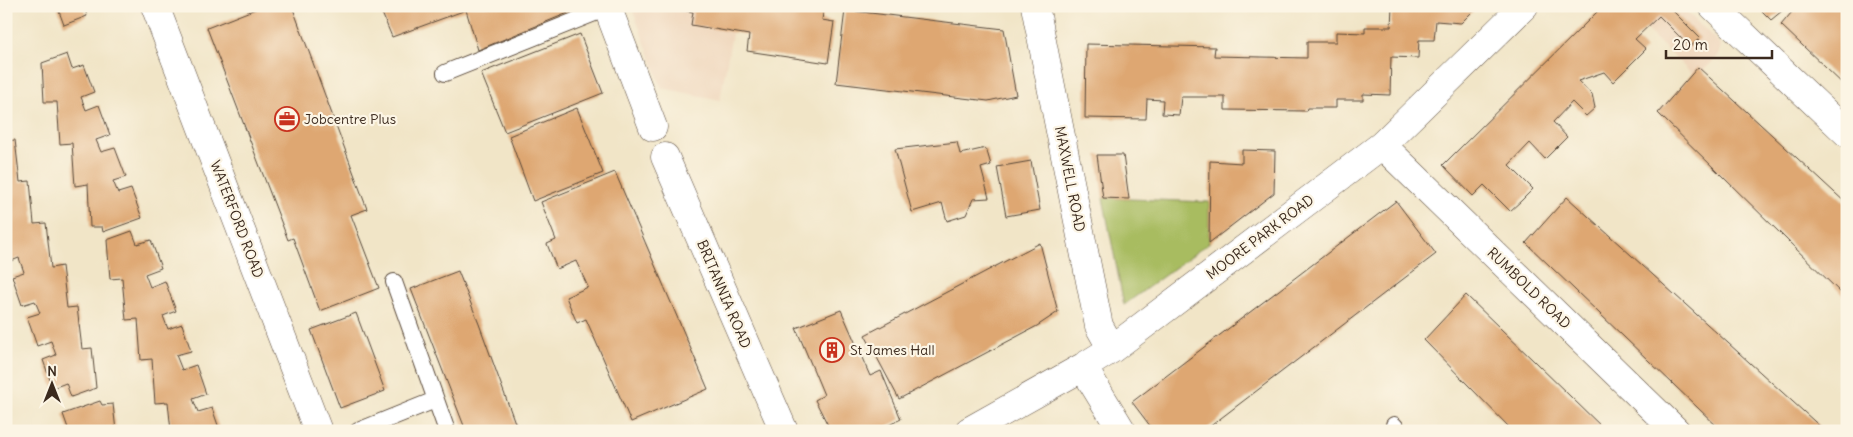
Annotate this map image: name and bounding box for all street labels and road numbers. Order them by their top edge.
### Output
street label: MAXWELL ROAD [1051,125,1089,233]
street label: WATERFORD ROAD [206,158,268,280]
street label: MOORE PARK ROAD [1203,191,1317,283]
street label: BRITANNIA ROAD [693,237,755,351]
street label: RUMBOLD ROAD [1483,244,1575,332]

